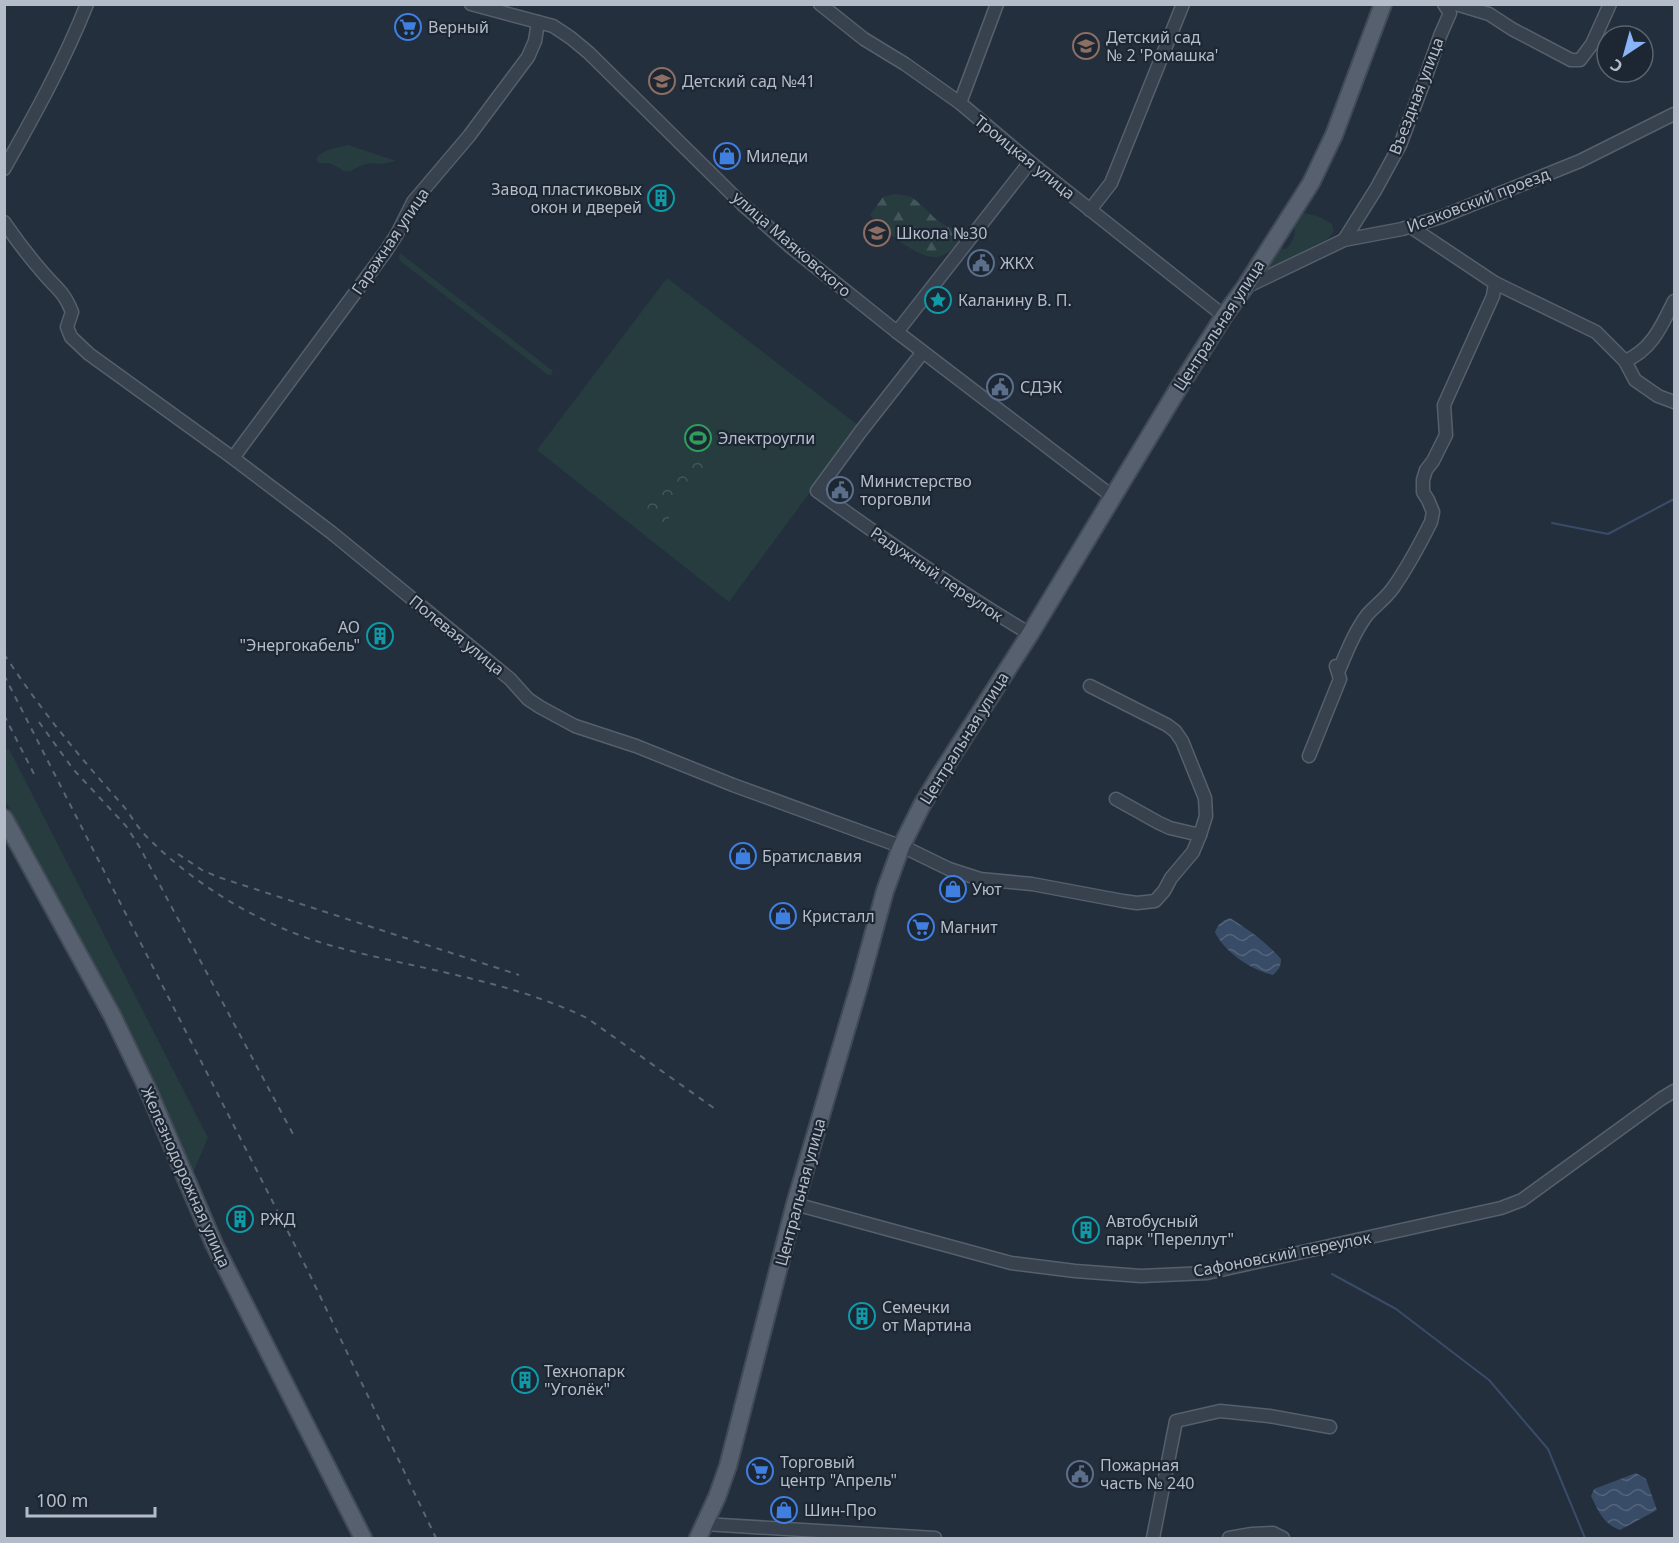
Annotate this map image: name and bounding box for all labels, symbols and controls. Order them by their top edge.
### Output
supermarket icon: Верный [393,12,423,42]
place label: Верный [428,16,489,38]
north arrow [1595,24,1655,84]
place label: Детский сад № 2 'Ромашка' [1106,26,1218,66]
school or university icon: Детский сад № 2 'Ромашка' [1071,31,1101,61]
street label: Въездная улица [1383,34,1449,158]
text: С [1606,54,1627,78]
school or university icon: Детский сад №41 [647,66,677,96]
place label: Детский сад №41 [682,70,815,92]
street label: Троицкая улица [970,110,1080,204]
shop icon: Миледи [712,141,742,171]
place label: Миледи [746,145,808,167]
street label: Исаковский проезд [1403,163,1553,237]
place label: Завод пластиковых окон и дверей [491,178,643,218]
street label: Гаражная улица [346,183,434,299]
building icon: Завод пластиковых окон и дверей [646,183,676,213]
street label: улица Маяковского [728,186,856,302]
school or university icon: Школа №30 [862,218,892,248]
place label: Школа №30 [896,222,987,244]
public building icon: ЖКХ [966,248,996,278]
place label: ЖКХ [1000,252,1034,274]
street label: Центральная улица [1168,255,1270,395]
place icon: Каланину В. П. [923,285,953,315]
place label: Каланину В. П. [958,289,1072,311]
public building icon: СДЭК [985,372,1015,402]
place label: СДЭК [1020,376,1062,398]
sports icon: Электроугли [683,423,713,453]
place label: Электроугли [718,427,815,449]
place label: Министерство торговли [860,470,972,510]
public building icon: Министерство торговли [825,475,855,505]
street label: Радужный переулок [866,521,1008,627]
street label: Полевая улица [405,590,509,680]
place label: АО "Энергокабель" [240,616,360,656]
building icon: АО "Энергокабель" [365,621,395,651]
street label: Центральная улица [914,668,1014,808]
shop icon: Братиславия [728,841,758,871]
place label: Братиславия [762,845,862,867]
shop icon: Уют [938,874,968,904]
place label: Уют [972,878,1002,900]
shop icon: Кристалл [768,901,798,931]
place label: Кристалл [802,905,875,927]
supermarket icon: Магнит [906,912,936,942]
place label: Магнит [940,916,998,938]
street label: Железнодорожная улица [136,1083,236,1271]
street label: Центральная улица [770,1116,830,1268]
building icon: РЖД [225,1204,255,1234]
place label: РЖД [260,1208,296,1230]
place label: Автобусный парк "Переллут" [1106,1210,1234,1250]
building icon: Автобусный парк "Переллут" [1071,1215,1101,1245]
street label: Сафоновский переулок [1191,1226,1373,1282]
place label: Семечки от Мартина [882,1296,972,1336]
building icon: Семечки от Мартина [847,1301,877,1331]
place label: Технопарк "Уголёк" [544,1360,626,1400]
building icon: Технопарк "Уголёк" [510,1365,540,1395]
place label: Торговый центр "Апрель" [780,1451,897,1491]
place label: Пожарная часть № 240 [1100,1454,1194,1494]
supermarket icon: Торговый центр "Апрель" [745,1456,775,1486]
public building icon: Пожарная часть № 240 [1065,1459,1095,1489]
scale bar [27,1480,154,1518]
text: 100 m [36,1488,88,1512]
shop icon: Шин-Про [769,1495,799,1525]
place label: Шин-Про [804,1499,876,1521]

